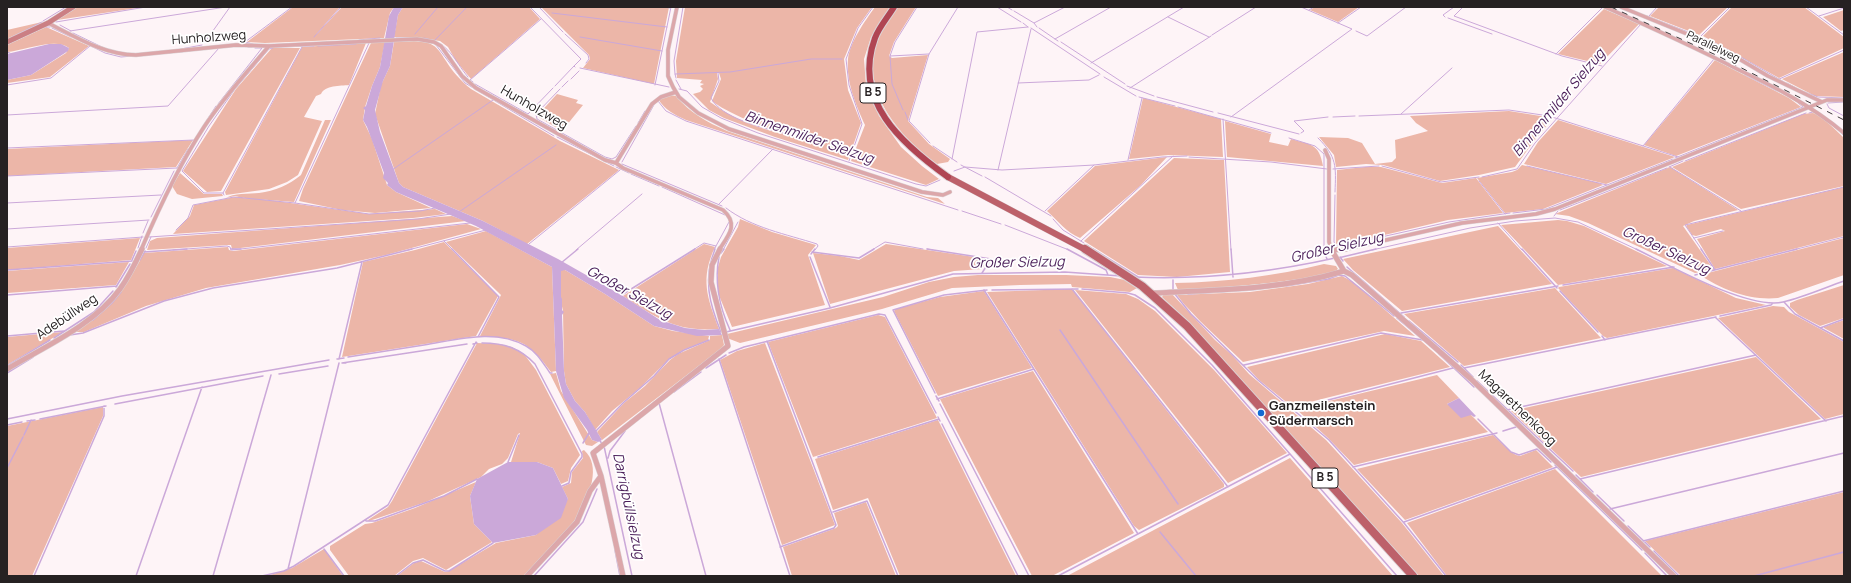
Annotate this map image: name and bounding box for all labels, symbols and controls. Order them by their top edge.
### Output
street label: Hunholzweg [171,28,247,48]
street label: Parallelweg [1684,28,1742,66]
water label: Binnenmilder Sielzug [1509,46,1609,160]
street label: Hunholzweg [498,83,570,133]
road number: B 5 [860,83,886,103]
water label: Binnenmilder Sielzug [743,108,875,168]
water label: Großer Sielzug [1619,223,1713,279]
water label: Großer Sielzug [1289,229,1385,267]
water label: Großer Sielzug [969,254,1065,272]
water label: Großer Sielzug [583,263,675,323]
street label: Adebüllweg [34,291,100,343]
street label: Magarethenkoog [1475,367,1559,449]
place label: Ganzmeilenstein Südermarsch [1269,398,1375,429]
marker: Ganzmeilenstein Südermarsch [1256,408,1266,418]
water label: Darrigbüllsielzug [609,451,647,561]
road number: B 5 [1312,468,1338,488]

